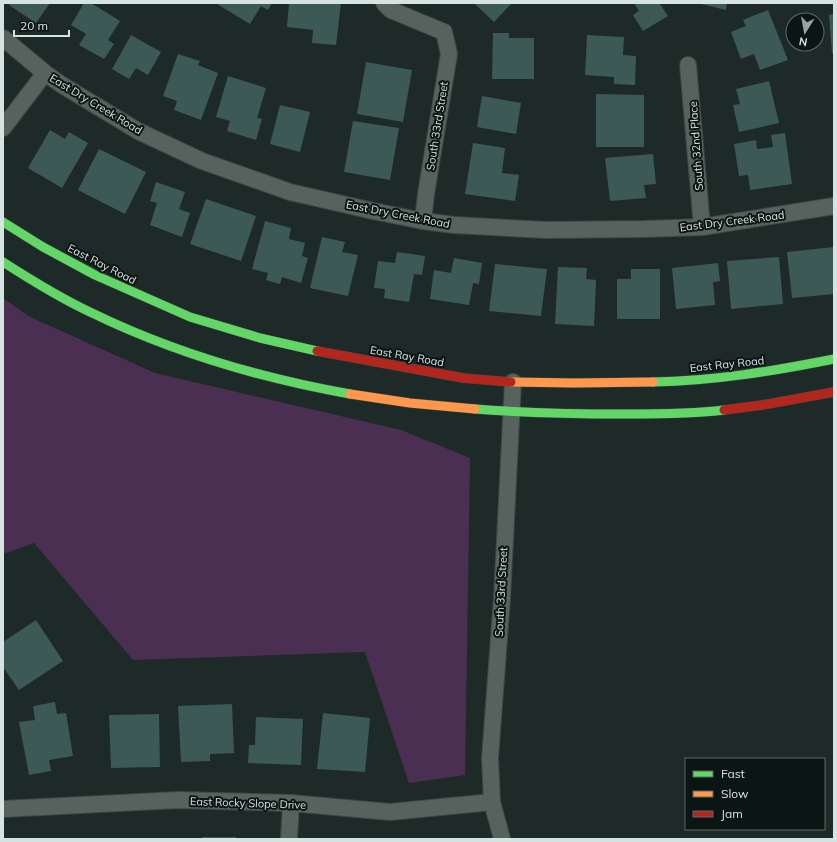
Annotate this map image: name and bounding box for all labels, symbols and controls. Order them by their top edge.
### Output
scale bar [14,12,69,38]
north arrow [785,12,825,52]
text: 20 m [20,18,48,33]
text: N [798,34,809,49]
street label: East Dry Creek Road [47,71,145,137]
street label: South 33rd Street [423,80,451,171]
street label: South 32nd Place [686,101,706,191]
street label: East Dry Creek Road [345,197,451,231]
street label: East Dry Creek Road [679,208,785,234]
street label: East Ray Road [65,241,139,287]
street label: East Ray Road [369,343,445,369]
street label: East Ray Road [689,353,765,375]
street label: South 33rd Street [492,547,510,637]
legend [685,758,825,830]
text: Fast [721,766,745,781]
text: Slow [721,786,749,801]
street label: East Rocky Slope Drive [190,794,306,812]
text: Jam [721,806,743,821]

